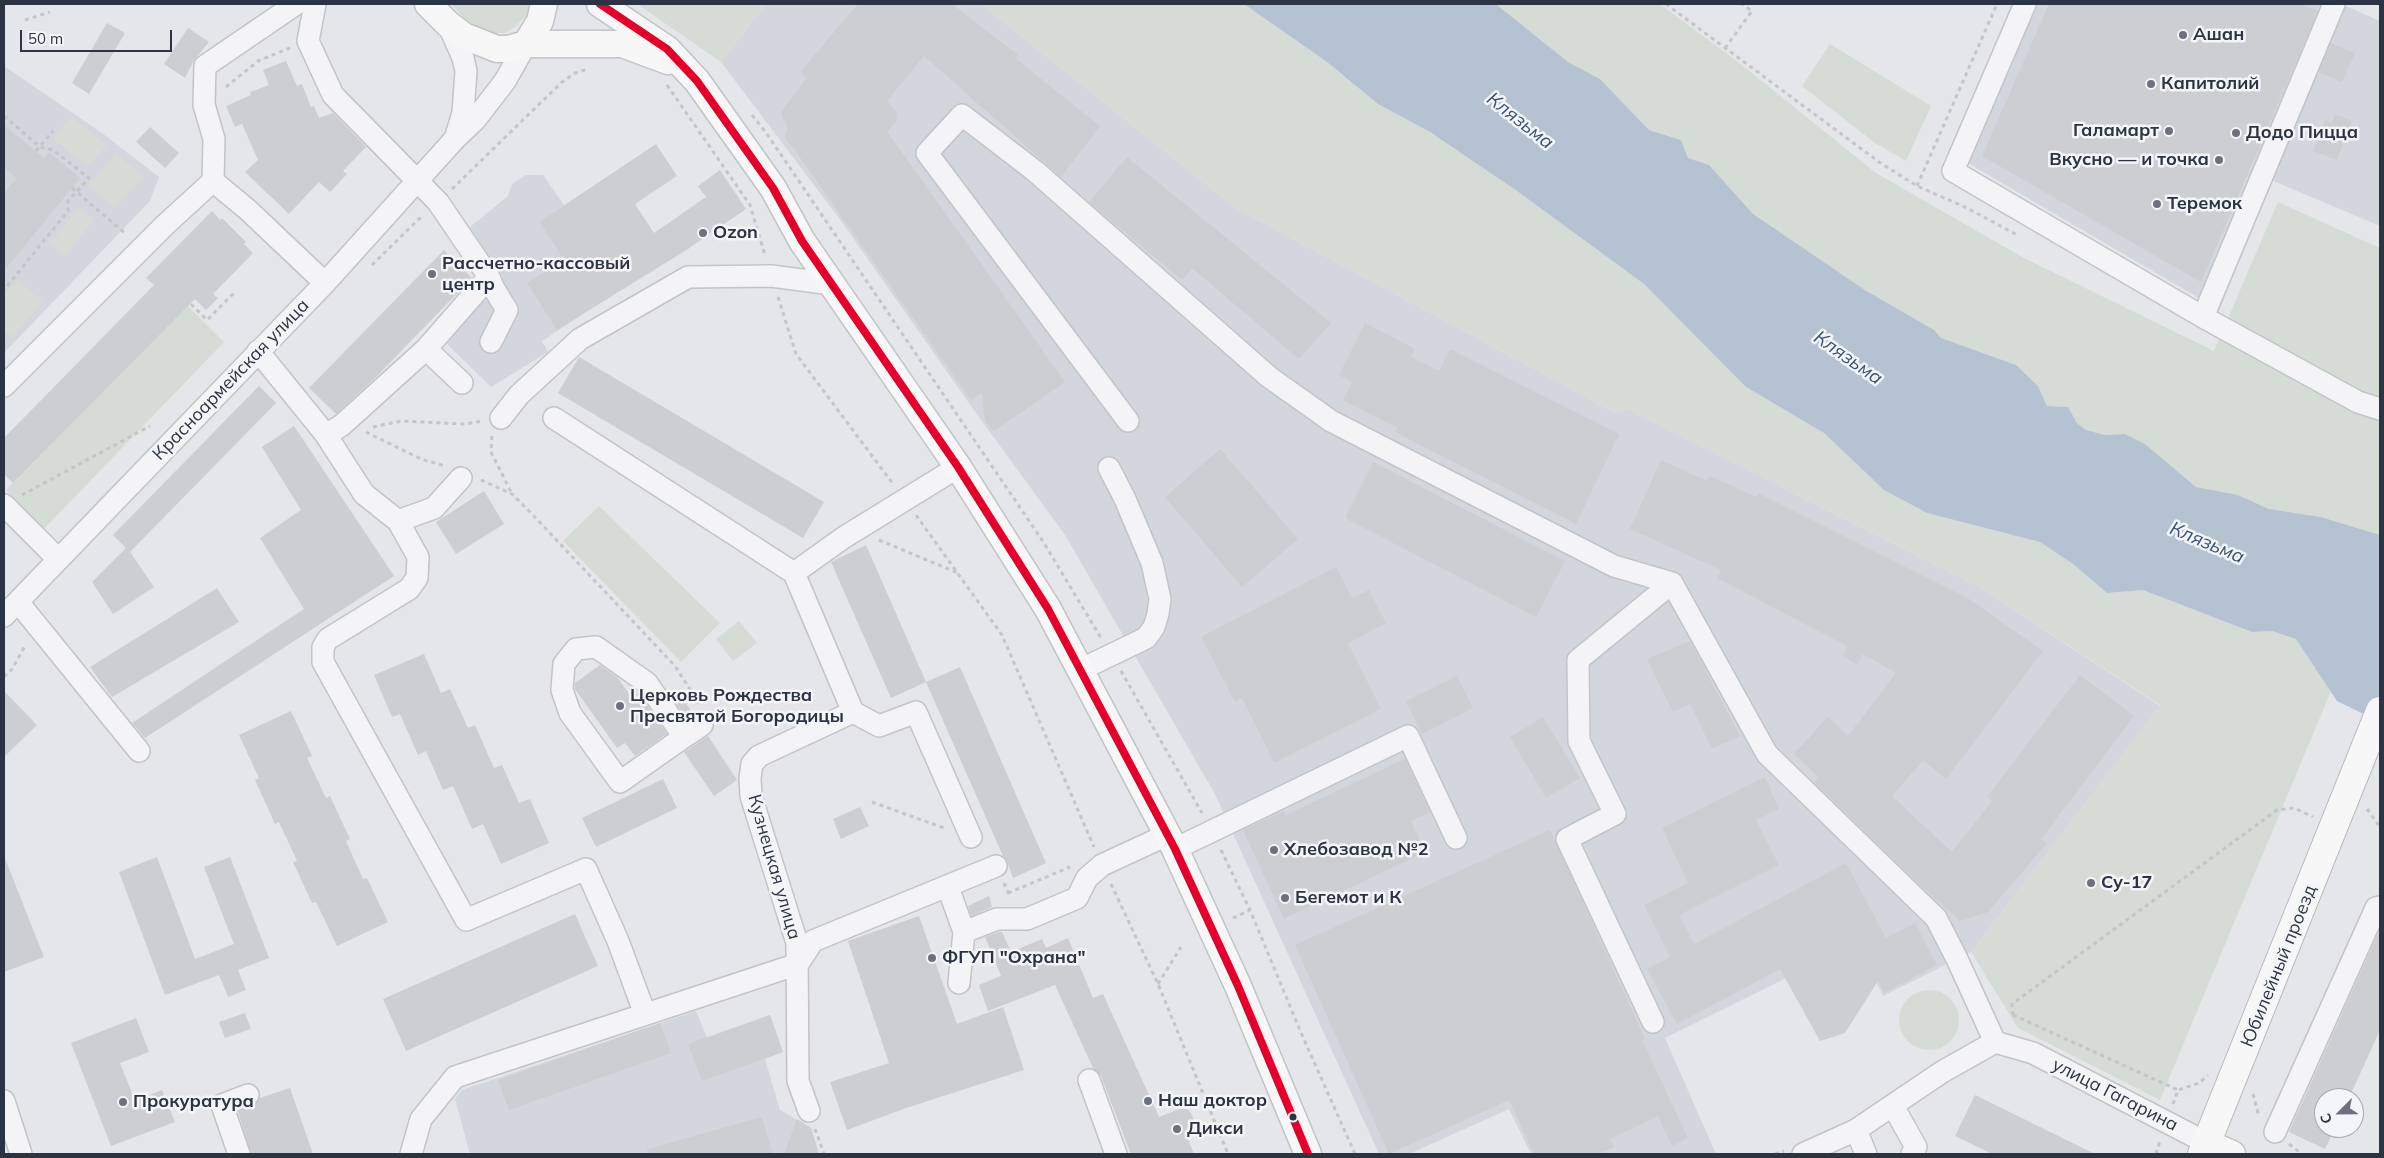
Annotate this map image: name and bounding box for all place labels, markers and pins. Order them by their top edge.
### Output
place label: Ашан [2193,24,2244,46]
marker: Ашан [2177,29,2189,41]
place label: Капитолий [2161,73,2259,95]
marker: Капитолий [2145,78,2157,90]
place label: Галамарт [2073,120,2159,142]
place label: Додо Пицца [2246,122,2358,144]
marker: Галамарт [2163,125,2175,137]
marker: Додо Пицца [2230,127,2242,139]
place label: Вкусно — и точка [2049,149,2209,171]
marker: Вкусно — и точка [2213,154,2225,166]
place label: Теремок [2167,193,2242,215]
marker: Теремок [2151,198,2163,210]
place label: Ozon [713,222,758,244]
marker: Ozon [697,227,709,239]
place label: Рассчетно-кассовый центр [442,253,630,296]
marker: Рассчетно-кассовый центр [426,268,438,280]
place label: Церковь Рождества Пресвятой Богородицы [630,685,844,728]
marker: Церковь Рождества Пресвятой Богородицы [614,700,626,712]
place label: Хлебозавод №2 [1284,839,1428,861]
marker: Хлебозавод №2 [1268,844,1280,856]
place label: Су-17 [2101,872,2152,894]
marker: Су-17 [2085,877,2097,889]
place label: Бегемот и К [1295,887,1402,909]
marker: Бегемот и К [1279,892,1291,904]
place label: ФГУП "Охрана" [942,947,1085,969]
marker: ФГУП "Охрана" [926,952,938,964]
place label: Наш доктор [1158,1090,1267,1112]
place label: Прокуратура [133,1091,254,1113]
marker: Наш доктор [1142,1095,1154,1107]
marker: Прокуратура [117,1096,129,1108]
unlabelled marker [1288,1112,1298,1122]
place label: Дикси [1187,1118,1244,1140]
marker: Дикси [1171,1123,1183,1135]

